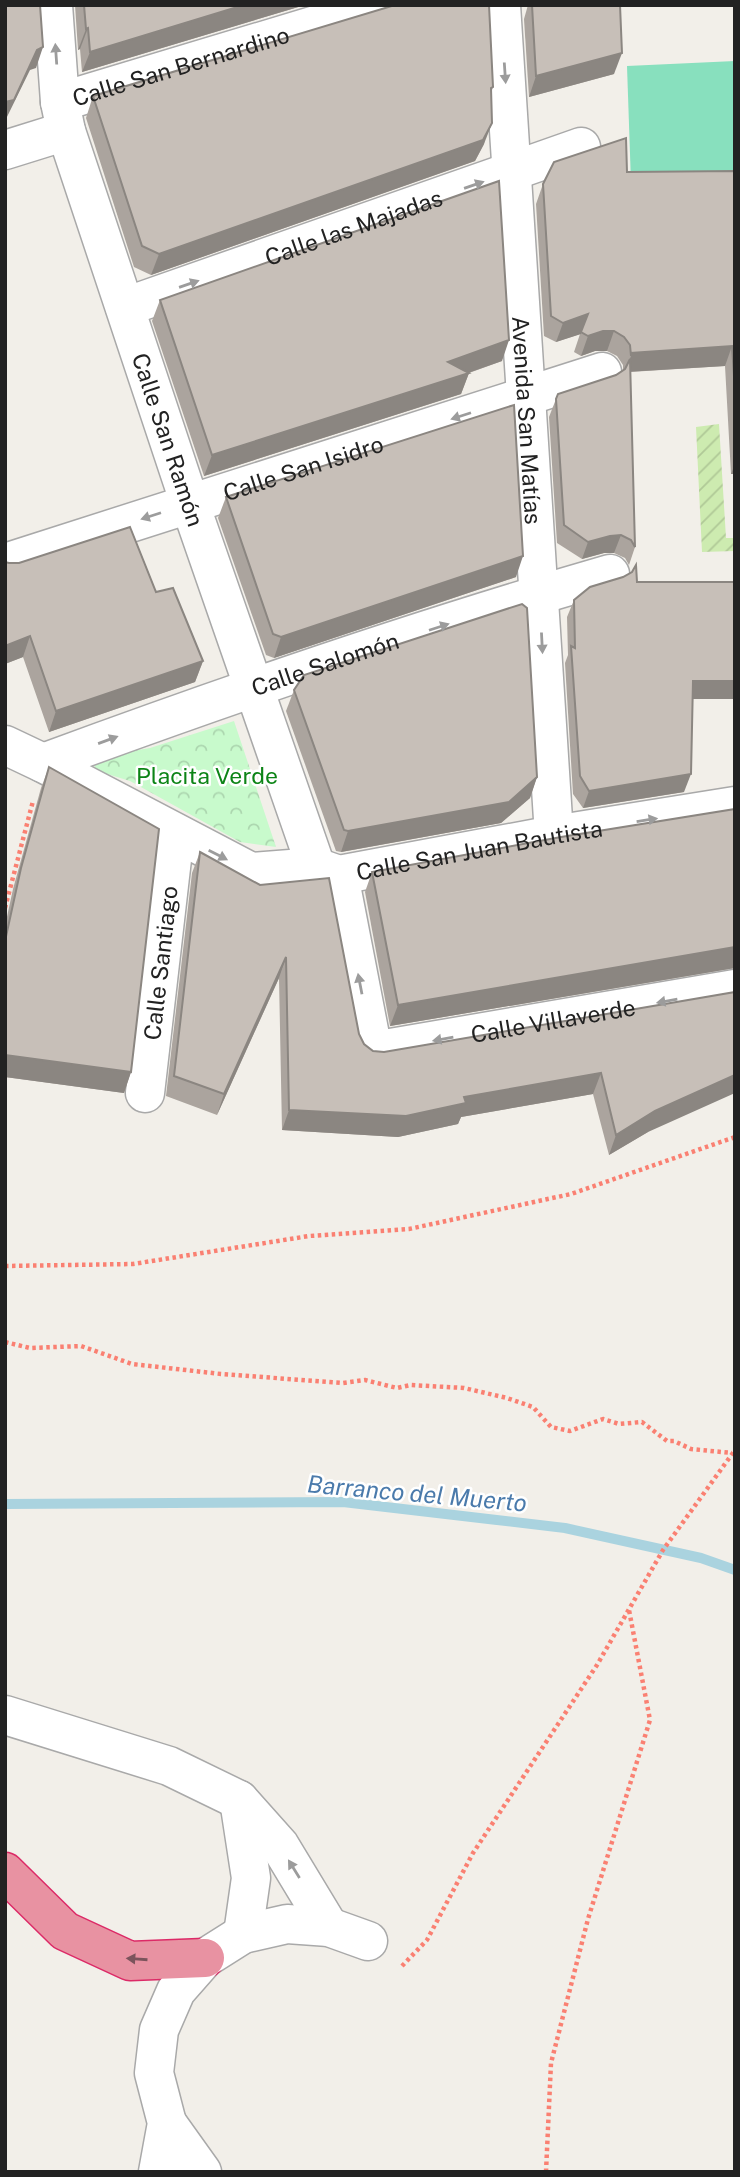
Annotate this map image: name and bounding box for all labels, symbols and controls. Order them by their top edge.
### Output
street label: Calle San Bernardino [69,20,292,111]
one-way arrow [50,42,61,64]
one-way arrow [500,63,511,85]
one-way arrow [463,180,484,191]
street label: Calle las Majadas [261,183,446,270]
one-way arrow [179,278,200,289]
street label: Avenida San Matías [507,315,548,525]
street label: Calle San Ramón [127,349,210,530]
one-way arrow [450,411,471,422]
street label: Calle San Isidro [220,429,386,506]
one-way arrow [140,512,161,522]
one-way arrow [428,621,449,632]
street label: Calle Salomón [248,626,402,701]
one-way arrow [537,632,548,654]
one-way arrow [97,734,118,745]
park label: Placita Verde [136,762,278,789]
street label: Calle San Juan Bautista [354,814,604,885]
one-way arrow [636,814,658,825]
one-way arrow [208,850,228,861]
street label: Calle Santiago [138,884,182,1041]
one-way arrow [354,973,365,995]
street label: Calle Villaverde [469,993,637,1048]
one-way arrow [656,996,678,1007]
one-way arrow [432,1034,454,1045]
water label: Barranco del Muerto [306,1469,528,1517]
one-way arrow [287,1859,300,1878]
one-way arrow [126,1954,148,1965]

